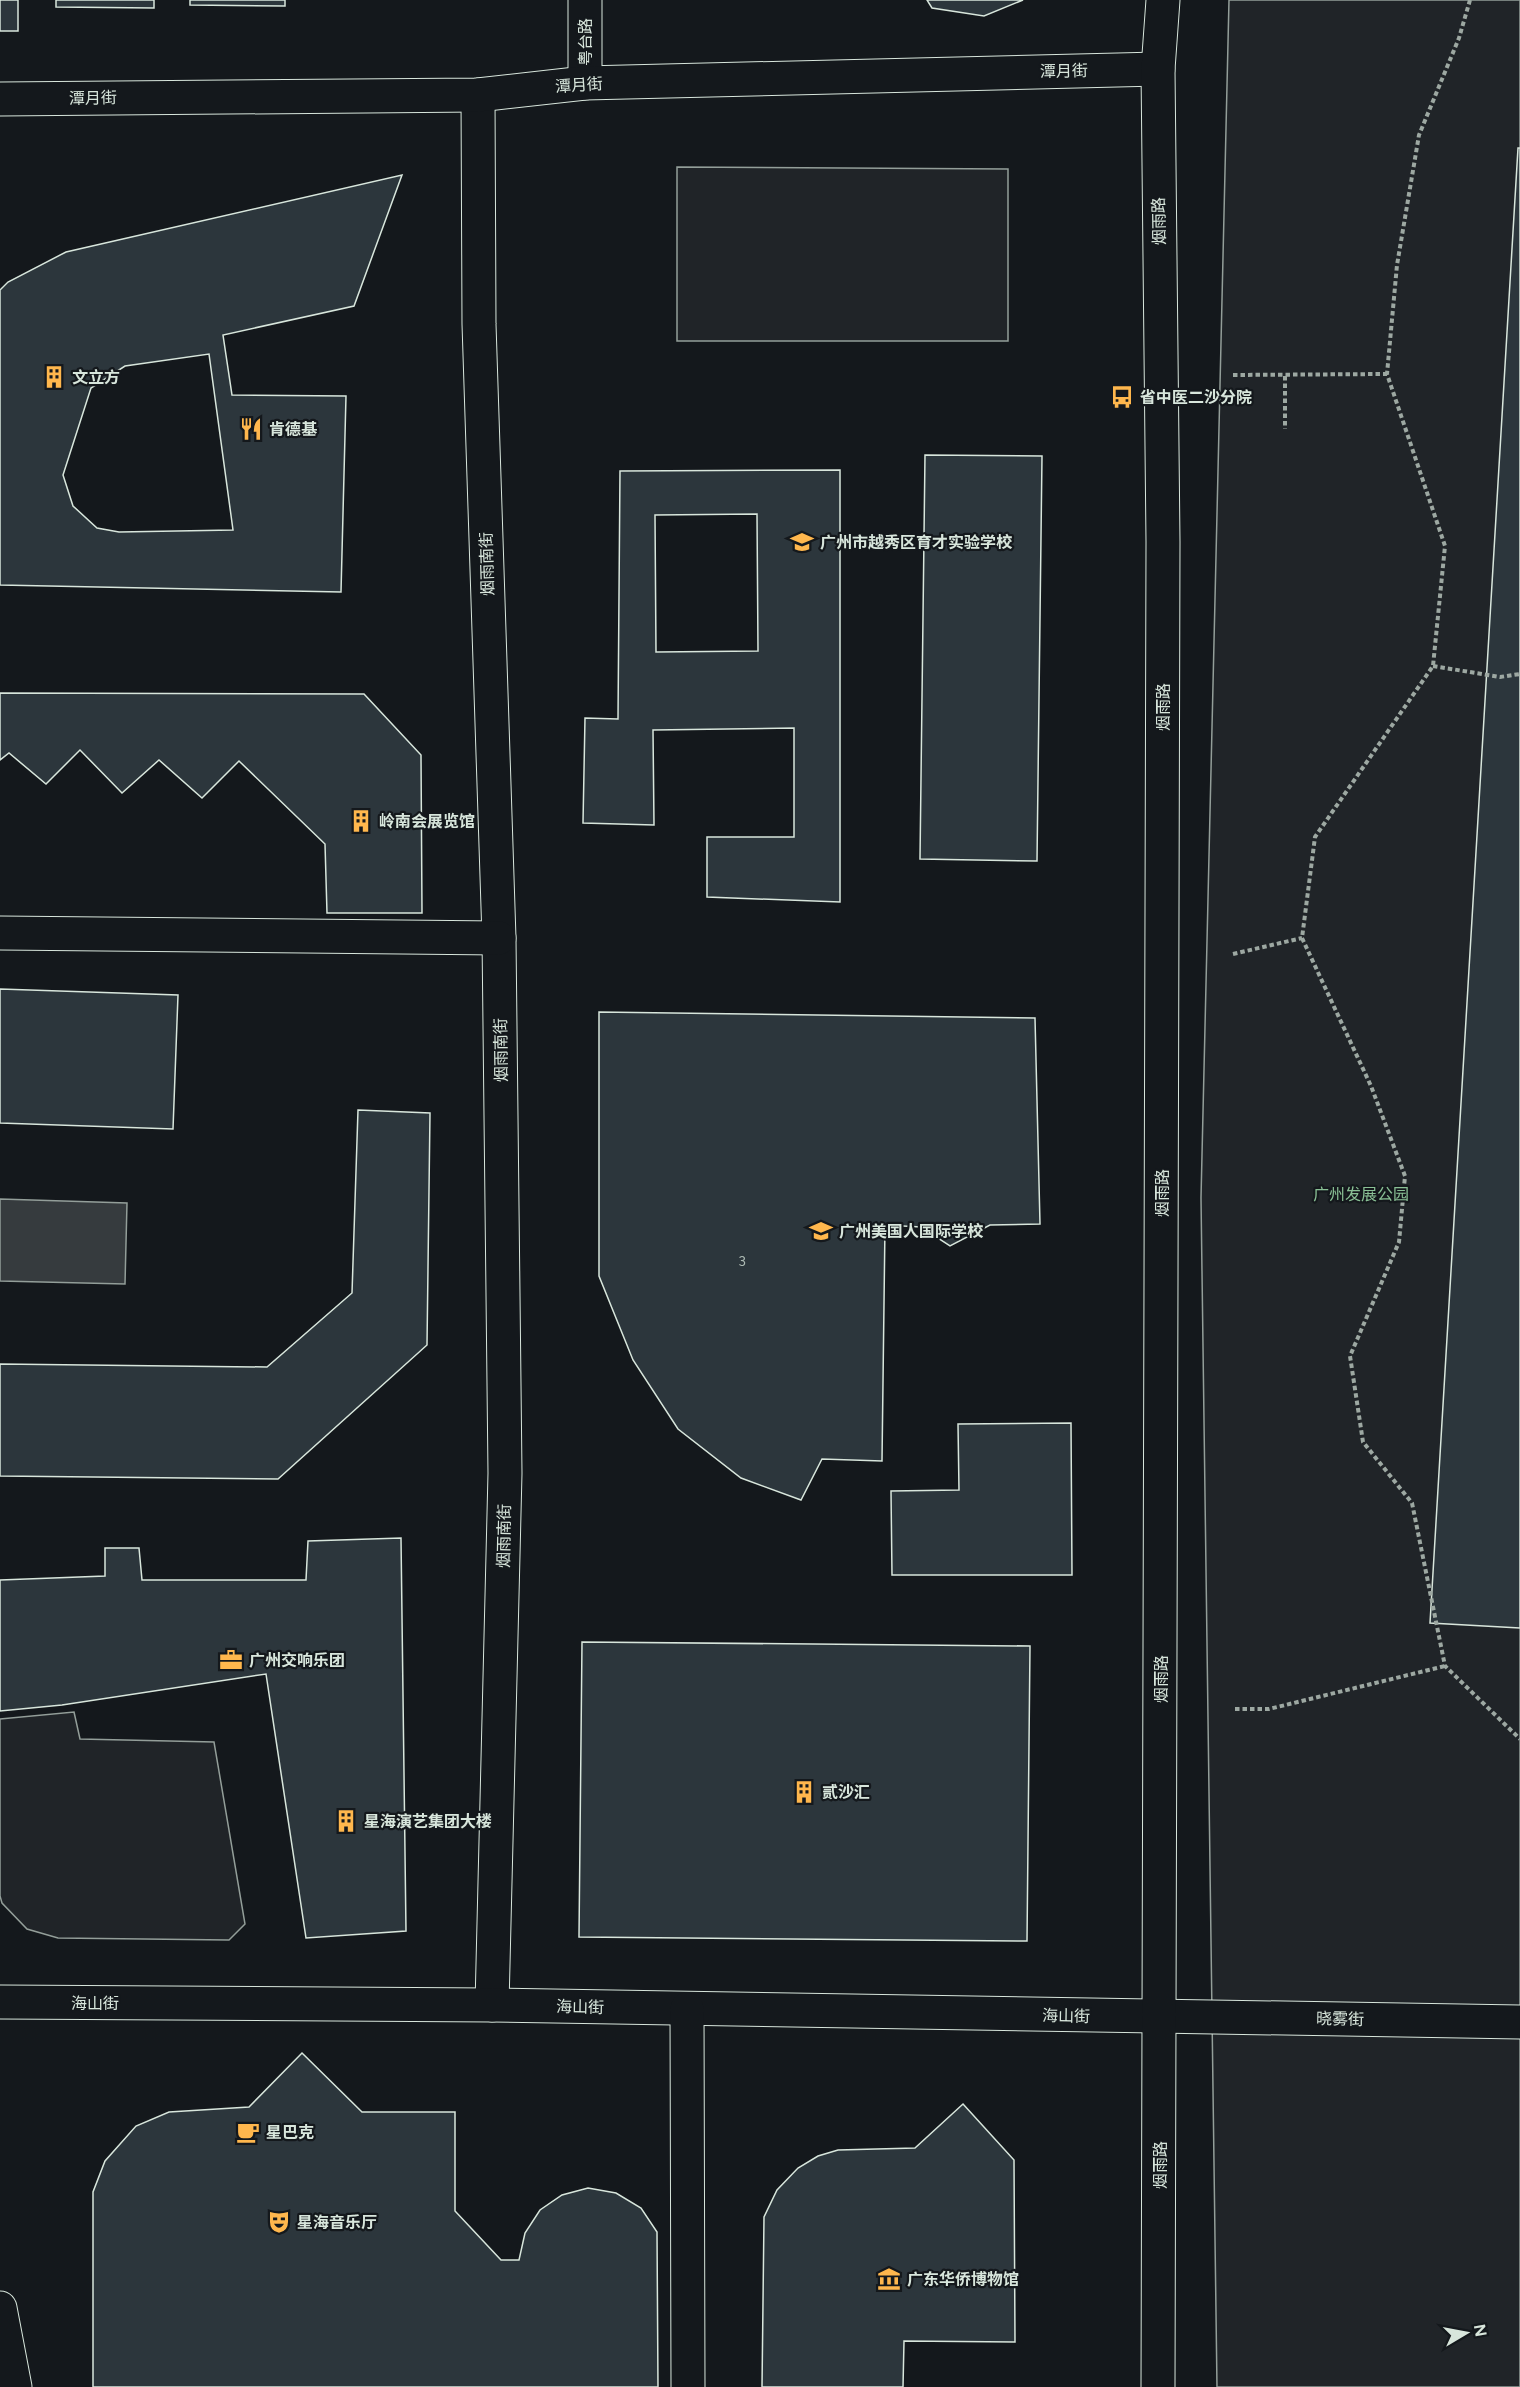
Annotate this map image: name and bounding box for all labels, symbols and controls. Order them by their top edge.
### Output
street label: 粤台路 [576,18,595,66]
street label: 潭月街 [1040,61,1088,81]
street label: 潭月街 [554,74,604,96]
street label: 潭月街 [69,88,117,108]
street label: 烟雨路 [1149,197,1169,245]
building icon: 文立方 [41,364,67,390]
place label: 文立方 [72,368,120,387]
bus stop icon: 省中医二沙分院 [1109,384,1135,410]
place label: 省中医二沙分院 [1140,388,1252,407]
restaurant icon: 肯德基 [238,416,264,442]
place label: 肯德基 [269,420,318,439]
school or university icon: 广州市越秀区育才实验学校 [789,529,815,555]
street label: 烟雨南街 [476,532,498,596]
place label: 广州市越秀区育才实验学校 [820,533,1013,552]
street label: 烟雨路 [1154,683,1173,731]
building icon: 岭南会展览馆 [348,808,374,834]
place label: 岭南会展览馆 [379,812,475,831]
street label: 烟雨南街 [491,1018,511,1082]
street label: 烟雨路 [1153,1169,1172,1217]
park label: 广州发展公园 [1313,1185,1409,1204]
school or university icon: 广州美国人国际学校 [808,1218,834,1244]
place label: 广州美国人国际学校 [839,1222,984,1241]
house number: 3 [738,1253,746,1270]
street label: 烟雨南街 [494,1504,514,1568]
office icon: 广州交响乐团 [218,1647,244,1673]
place label: 广州交响乐团 [249,1651,345,1670]
street label: 烟雨路 [1152,1655,1171,1703]
building icon: 贰沙汇 [791,1779,817,1805]
place label: 贰沙汇 [822,1783,870,1802]
building icon: 星海演艺集团大楼 [333,1808,359,1834]
place label: 星海演艺集团大楼 [364,1812,492,1831]
street label: 海山街 [71,1994,119,2013]
street label: 海山街 [556,1997,604,2017]
street label: 海山街 [1042,2006,1090,2026]
street label: 晓雾街 [1316,2009,1364,2029]
cafe icon: 星巴克 [235,2119,261,2145]
place label: 星巴克 [266,2123,314,2142]
street label: 烟雨路 [1151,2141,1170,2189]
theatre icon: 星海音乐厅 [266,2209,292,2235]
place label: 星海音乐厅 [297,2213,377,2232]
museum icon: 广东华侨博物馆 [876,2266,902,2292]
place label: 广东华侨博物馆 [907,2270,1019,2289]
north arrow [1436,2303,1496,2363]
text: N [1470,2323,1491,2338]

